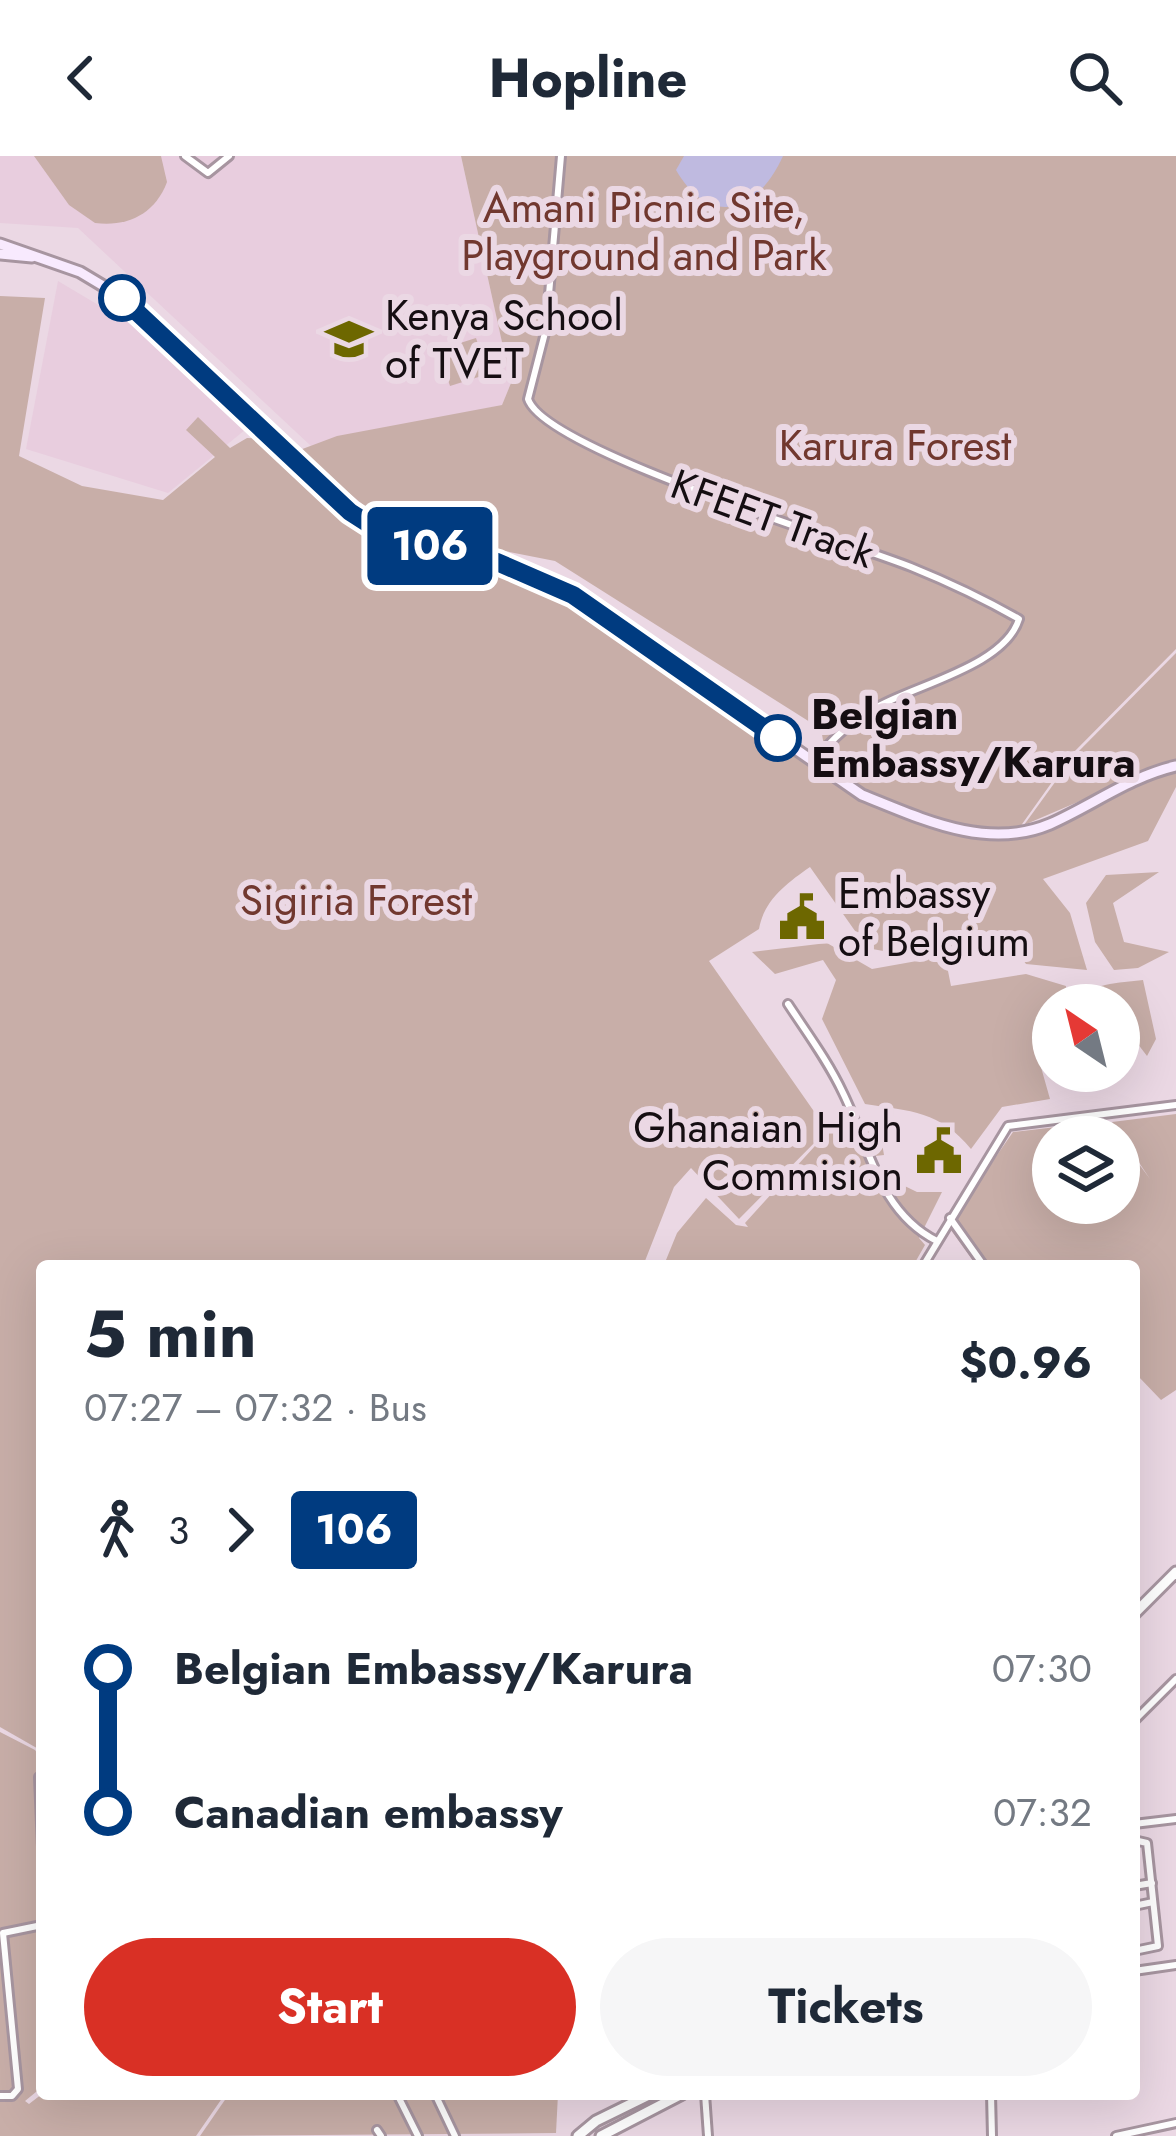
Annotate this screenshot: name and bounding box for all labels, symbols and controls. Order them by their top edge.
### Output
text: Hopline [488,39,688,117]
icon: back [48,45,114,111]
icon: search [1062,45,1128,111]
park label: Amani Picnic Site, Playground and Park [461,177,827,286]
unlabelled marker [100,276,144,320]
place label: Kenya School of TVET [385,285,623,394]
school or university icon: Kenya School of TVET [324,314,374,364]
park label: Karura Forest [779,415,1011,476]
street label: KFEET Track [663,453,884,584]
line badge: 106 [361,507,499,585]
text: 106 [391,515,469,576]
place label: Belgian Embassy/Karura [811,684,1136,793]
marker: Belgian Embassy/Karura [756,716,800,760]
place label: Embassy of Belgium [838,863,1030,972]
park label: Sigiria Forest [240,870,472,931]
public building icon: Embassy of Belgium [777,892,827,942]
north arrow [1032,984,1140,1092]
map controls [1032,984,1140,1224]
place label: Ghanaian High Commision [633,1097,903,1206]
button: layers [1032,1116,1140,1224]
public building icon: Ghanaian High Commision [914,1126,964,1176]
text: 5 min [84,1286,257,1382]
text: $0.96 [960,1330,1092,1395]
text: 07:27 – 07:32 · Bus [84,1379,427,1436]
icon: walk [84,1497,150,1563]
icon: forward [207,1497,273,1563]
text: 106 [315,1499,393,1560]
text: 3 [168,1502,189,1559]
text: Belgian Embassy/Karura [174,1636,693,1701]
text: 07:30 [992,1640,1092,1697]
text: Canadian embassy [174,1780,563,1845]
text: 07:32 [993,1784,1092,1841]
button: Start [84,1938,576,2076]
button: Tickets [600,1938,1092,2076]

